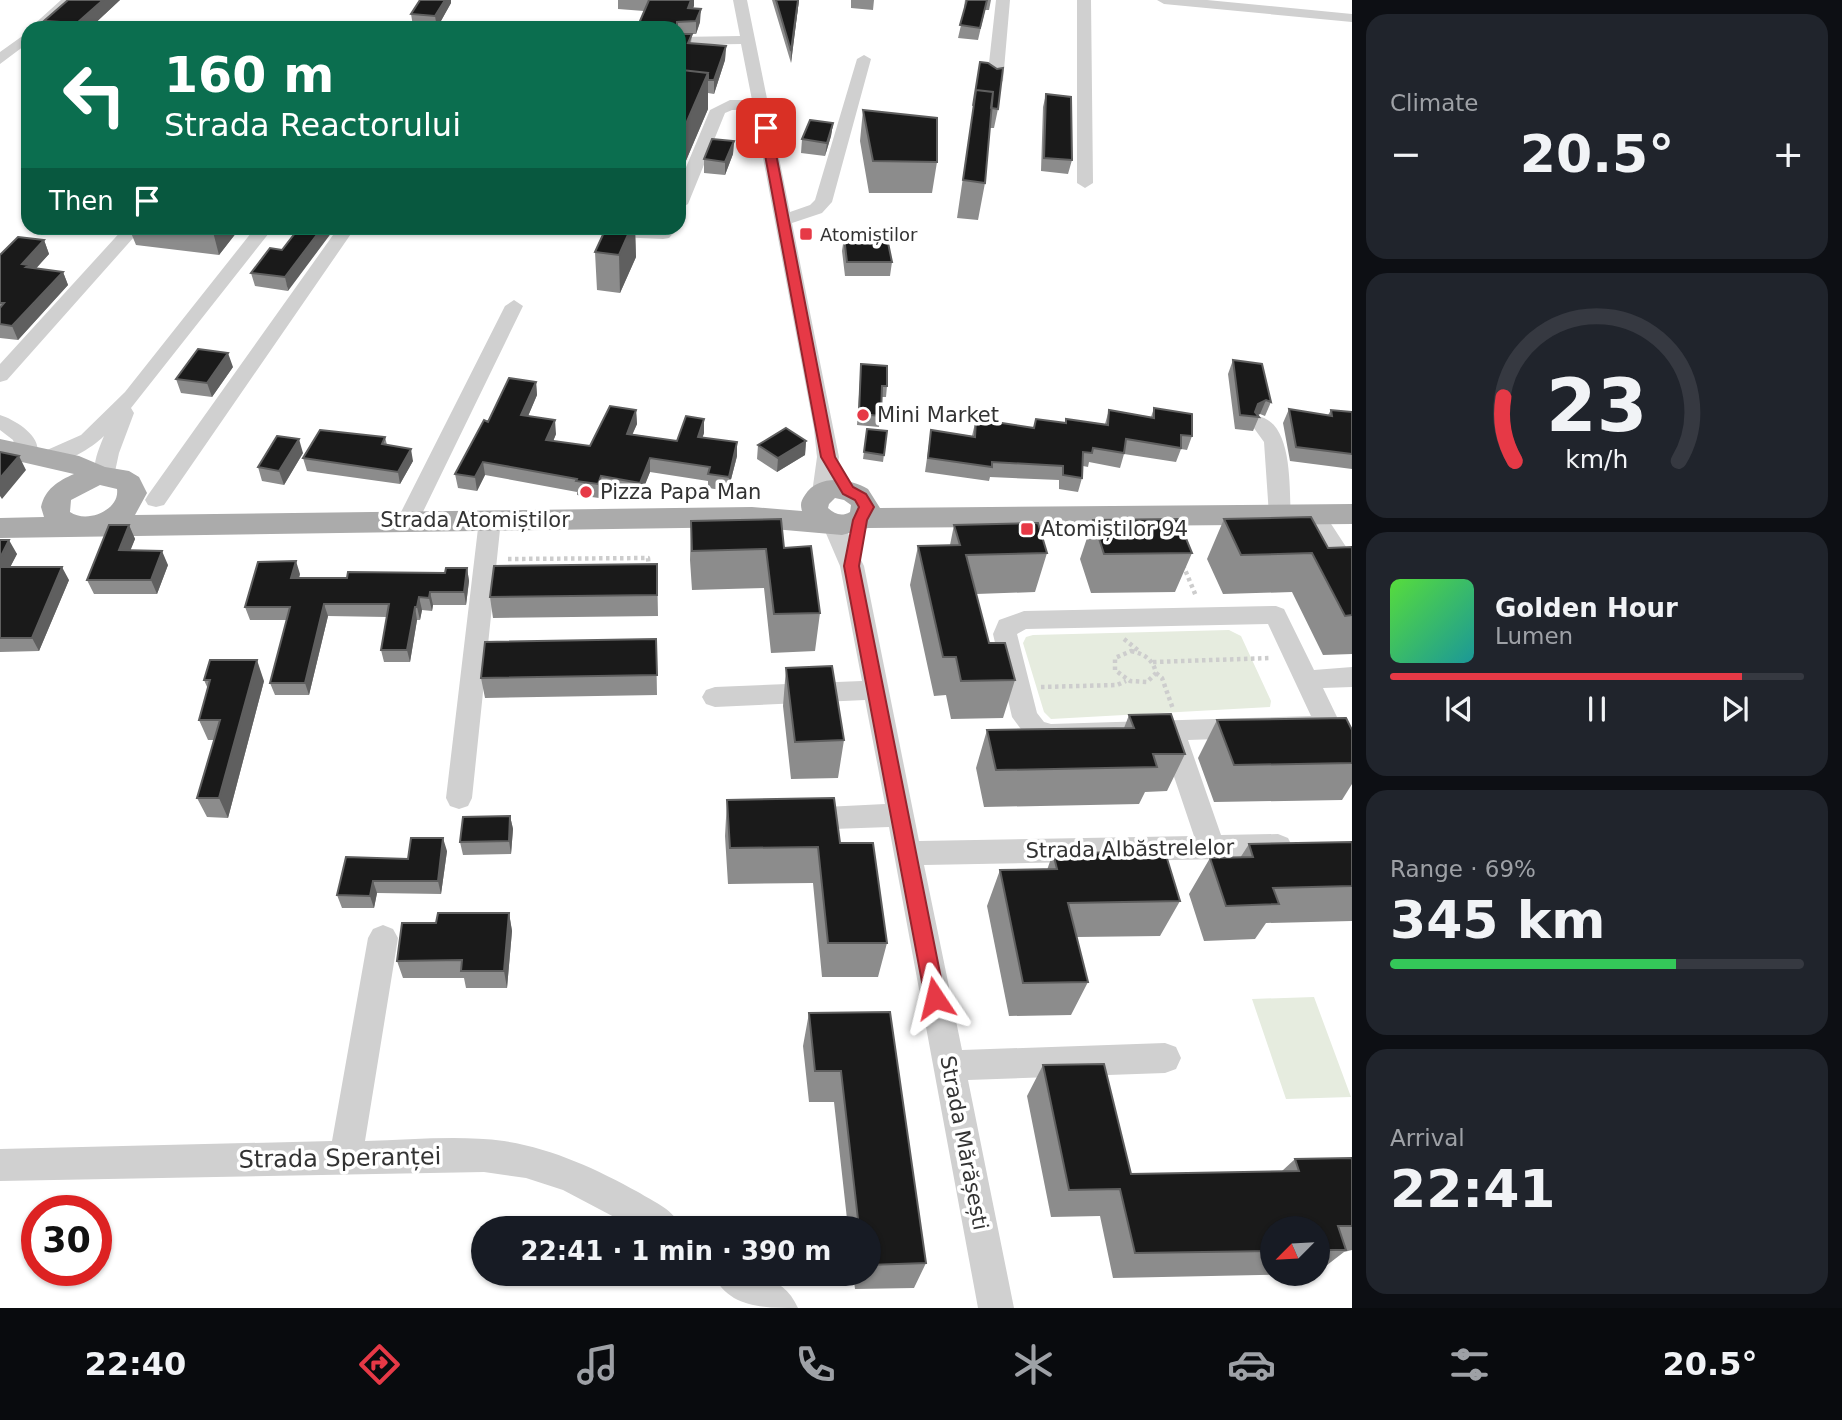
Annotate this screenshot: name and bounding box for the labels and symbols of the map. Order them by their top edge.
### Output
pin [736,98,796,158]
place label: Atomiștilor [820,224,918,245]
marker: Atomiștilor [798,226,814,242]
place label: Mini Market [877,403,999,427]
marker: Mini Market [855,407,871,423]
place label: Pizza Papa Man [600,480,761,504]
marker: Pizza Papa Man [578,484,594,500]
street label: Strada Atomiștilor [380,508,570,532]
place label: Atomiștilor 94 [1041,517,1188,541]
marker: Atomiștilor 94 [1019,521,1035,537]
street label: Strada Albăstrelelor [1025,835,1235,863]
position arrow [898,961,972,1035]
street label: Strada Mărășești [935,1054,993,1232]
street label: Strada Speranței [238,1142,442,1174]
speed limit sign: 30 [21,1195,112,1286]
north arrow [1260,1216,1330,1286]

